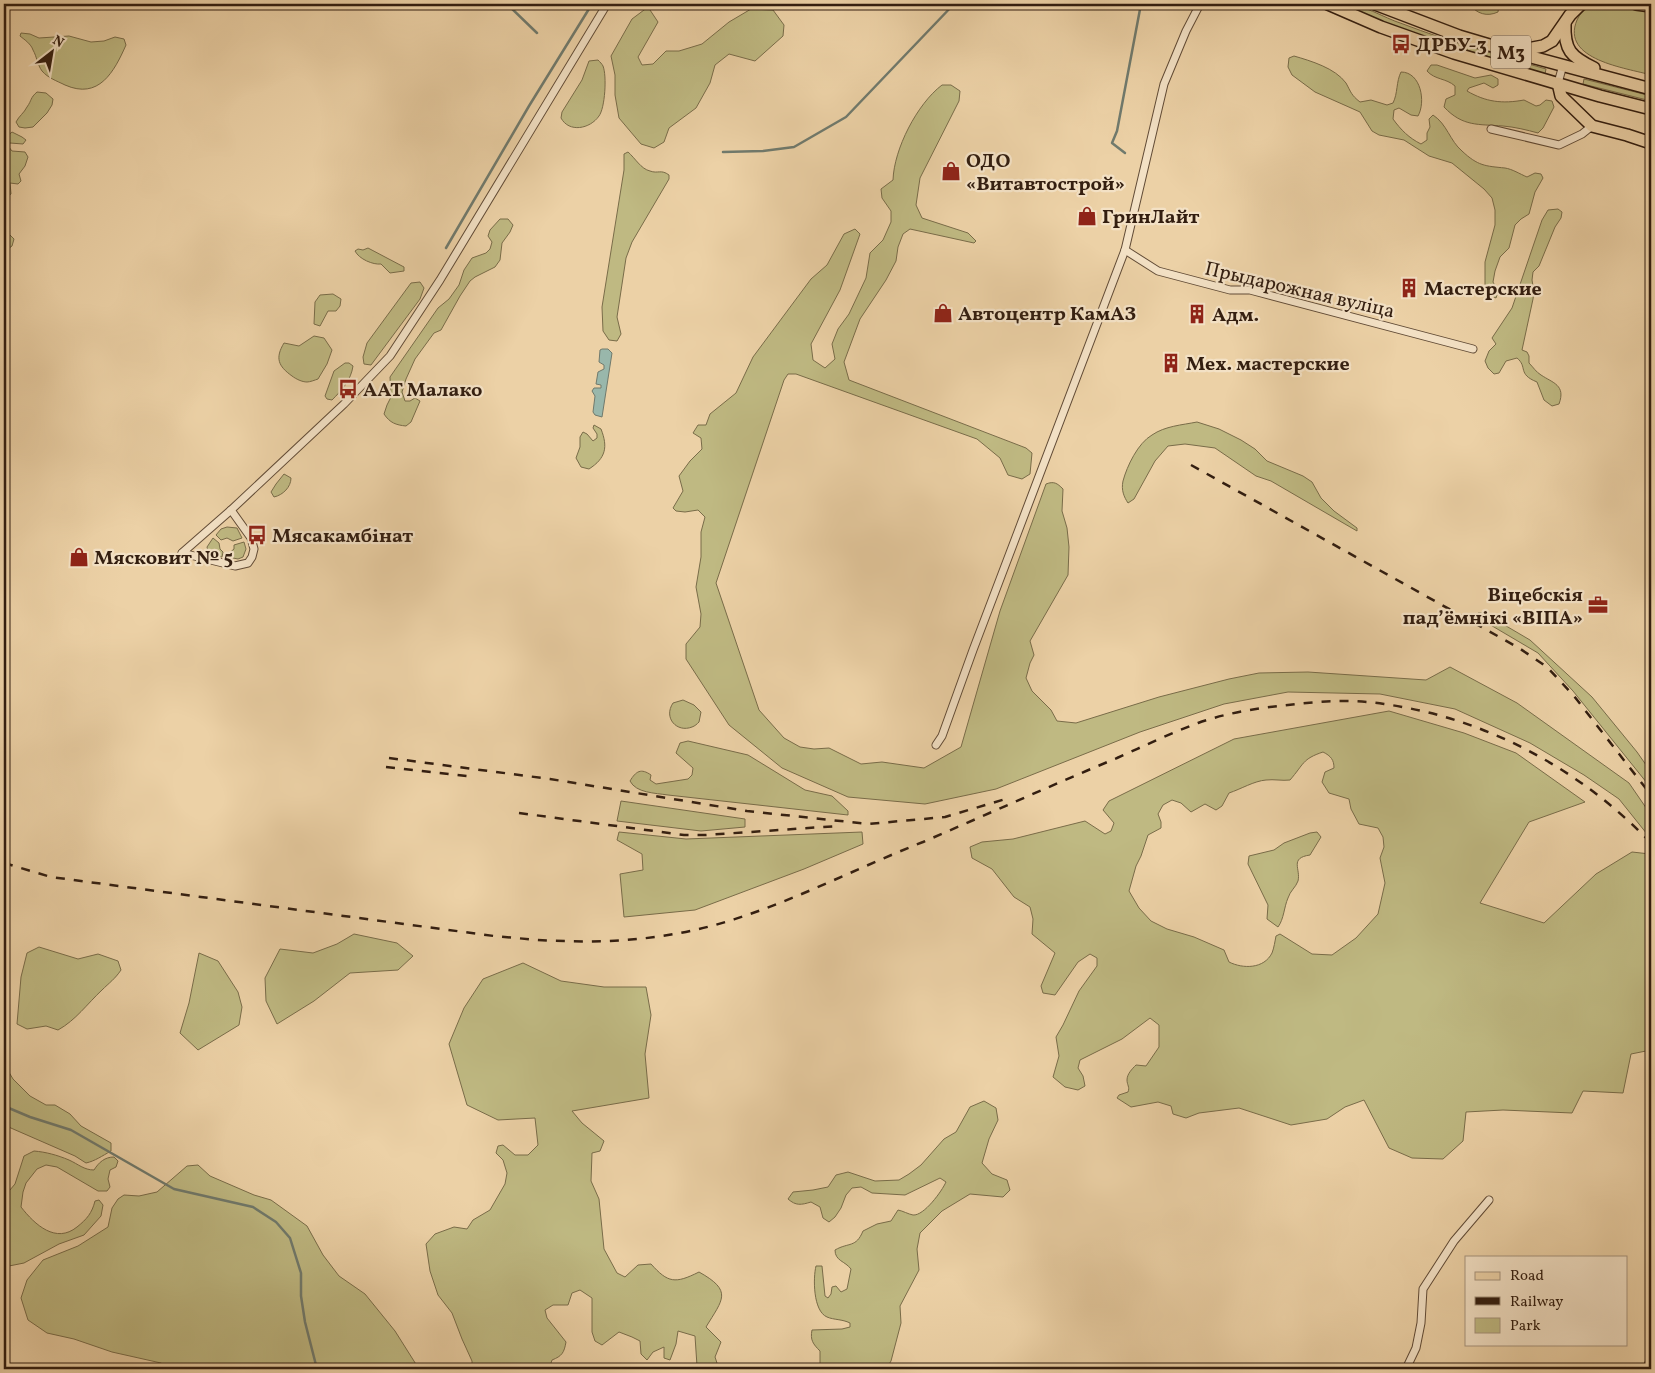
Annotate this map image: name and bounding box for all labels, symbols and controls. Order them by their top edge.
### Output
north arrow [28,28,78,78]
text: N [49,31,67,53]
place label: ДРБУ-3 [1416,32,1487,60]
bus stop icon: ДРБУ-3 [1390,33,1412,55]
road number: М3 [1491,36,1531,68]
place label: ОДО «Витавтострой» [966,148,1125,199]
shop icon: ОДО «Витавтострой» [940,160,962,182]
place label: ГринЛайт [1102,204,1200,232]
shop icon: ГринЛайт [1076,205,1098,227]
street label: Прыдарожная вуліца [1202,255,1397,326]
place label: Мастерские [1424,276,1542,304]
building icon: Мастерские [1398,277,1420,299]
place label: Автоцентр КамАЗ [958,301,1136,329]
shop icon: Автоцентр КамАЗ [932,302,954,324]
place label: Адм. [1212,302,1259,330]
building icon: Адм. [1186,303,1208,325]
place label: Мех. мастерские [1186,351,1350,379]
building icon: Мех. мастерские [1160,352,1182,374]
place label: ААТ Малако [363,377,483,405]
bus stop icon: ААТ Малако [337,378,359,400]
place label: Мясакамбінат [272,523,413,551]
bus stop icon: Мясакамбінат [246,524,268,546]
place label: Мясковит № 5 [94,545,233,573]
shop icon: Мясковит № 5 [68,546,90,568]
place label: Віцебскія падʼёмнікі «ВІПА» [1403,582,1583,633]
office icon: Віцебскія падʼёмнікі «ВІПА» [1587,594,1609,616]
legend [1465,1256,1628,1346]
text: Road [1510,1266,1544,1287]
text: Railway [1510,1292,1563,1313]
text: Park [1510,1316,1541,1337]

